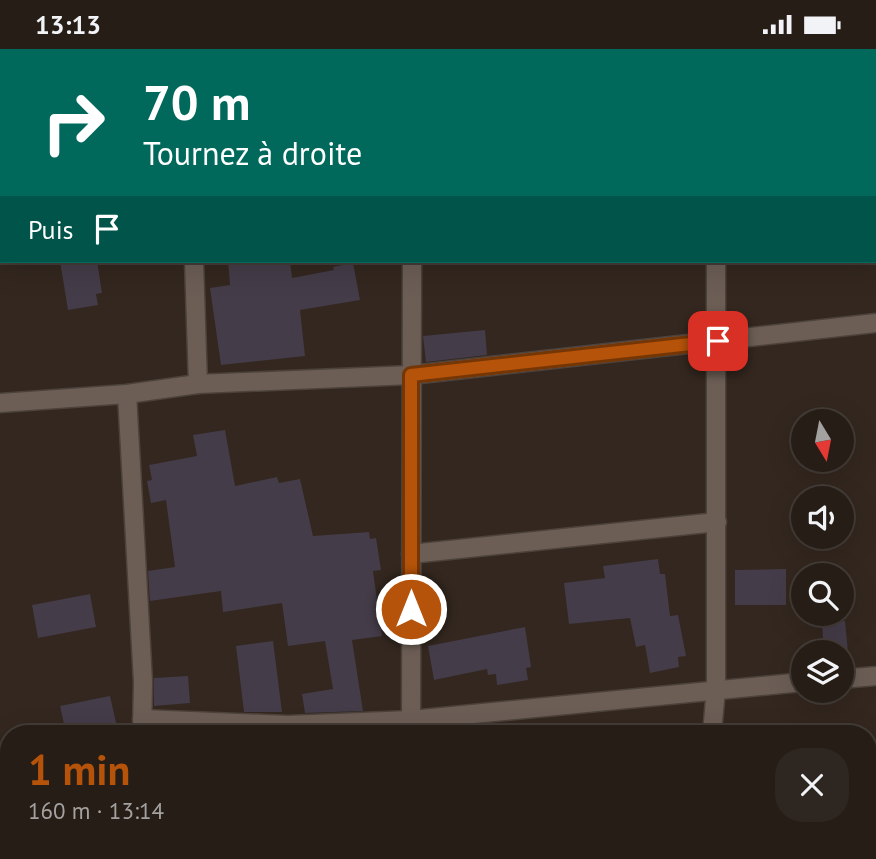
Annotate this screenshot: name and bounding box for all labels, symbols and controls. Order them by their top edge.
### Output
text: 13:13 [35,8,101,41]
text: 70 m [143,70,250,134]
icon: right [28,77,119,168]
text: Tournez à droite [143,132,362,174]
icon: arrive [88,210,126,248]
text: Puis [28,213,74,246]
pin [688,311,748,371]
icon: arrive [699,322,737,360]
north arrow [791,409,854,473]
map controls [791,409,854,703]
button: sound [791,486,854,549]
button: search [791,563,854,626]
position arrow [374,572,448,646]
button: layers [791,640,854,703]
text: 1 min [28,742,130,797]
button: close [775,748,849,822]
text: 160 m · 13:14 [28,796,164,825]

